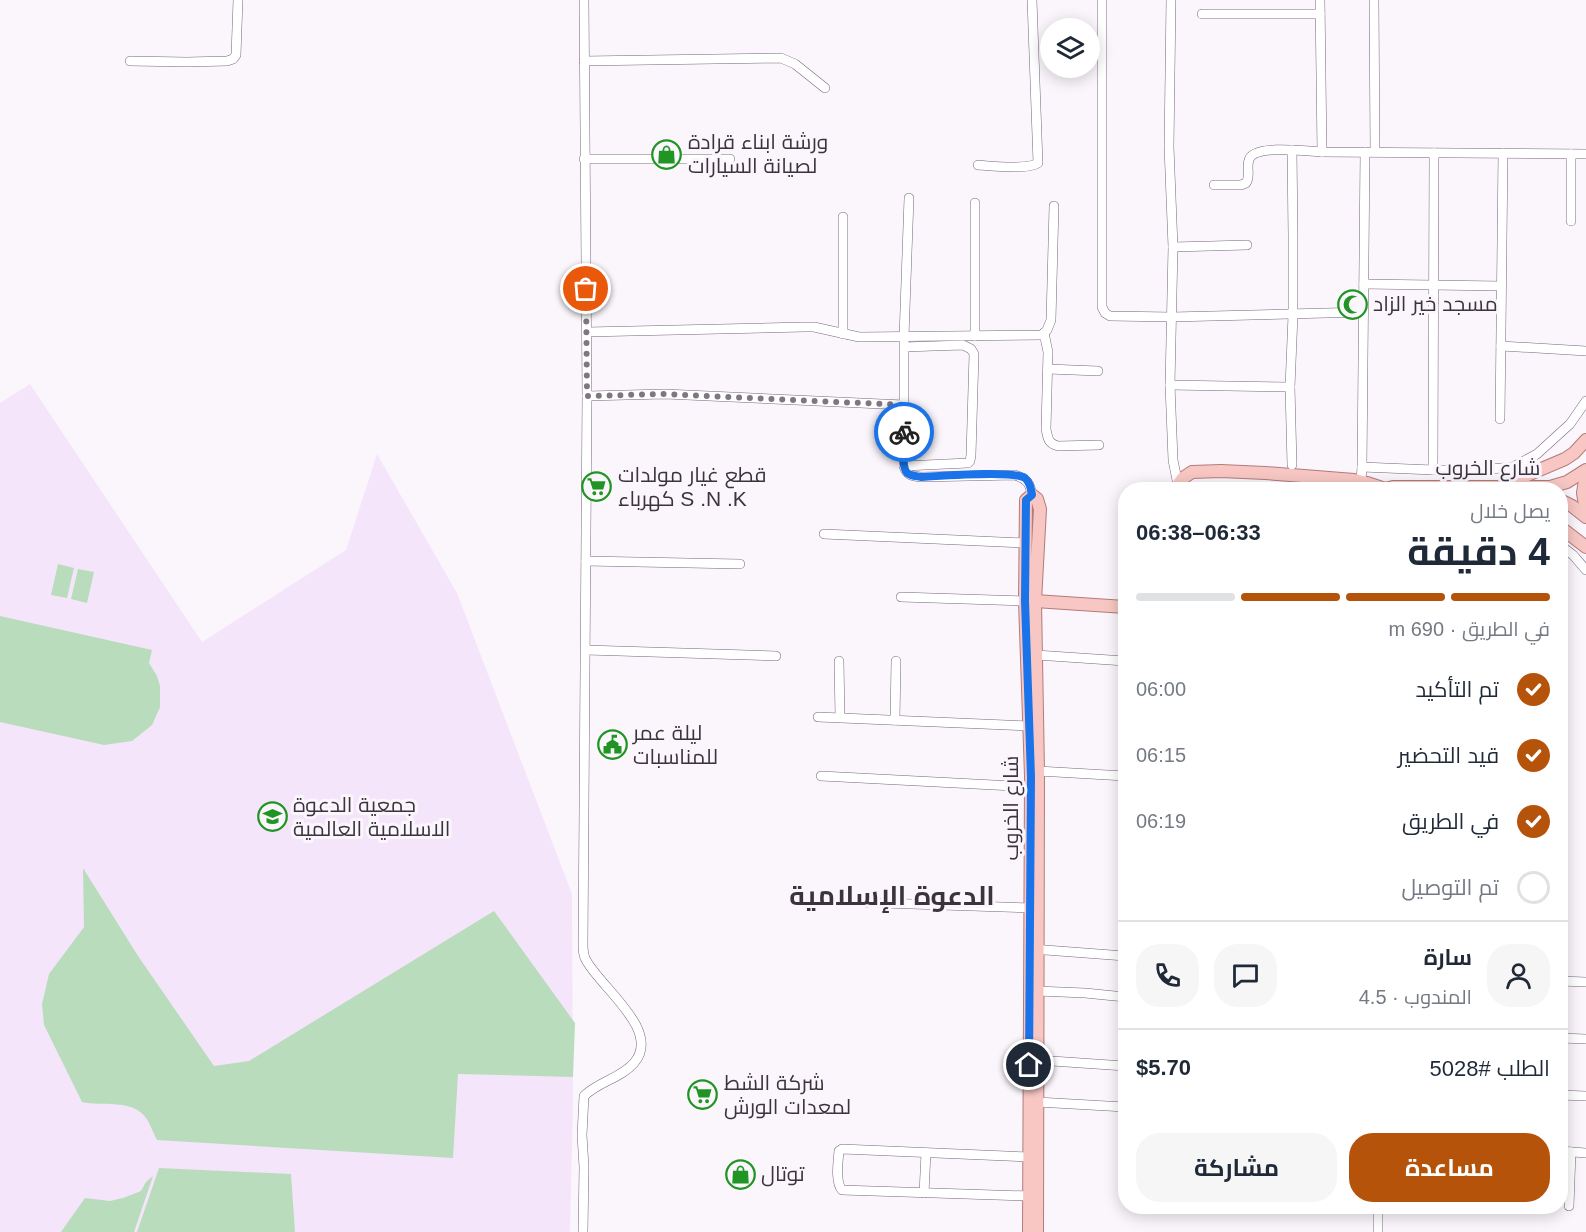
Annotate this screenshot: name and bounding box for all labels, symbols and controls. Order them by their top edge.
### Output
map controls [1040,18,1100,78]
button: layers [1040,18,1100,78]
place label: ورشة ابناء قرادة لصيانة السيارات [688,130,828,178]
shop icon: ورشة ابناء قرادة لصيانة السيارات [651,138,683,170]
pin [560,263,611,314]
icon: bag [569,272,602,305]
mosque icon: مسجد خير الزاد [1336,288,1368,320]
place label: مسجد خير الزاد [1373,292,1498,316]
courier [874,402,934,462]
icon: bike [888,416,921,449]
street label: شارع الخروب [1436,456,1540,482]
place label: قطع غيار مولدات كهرباء S .N .K [618,463,767,512]
supermarket icon: قطع غيار مولدات كهرباء S .N .K [581,471,613,503]
text: يصل خلال [1470,500,1550,522]
text: 06:33–06:38 [1136,520,1261,545]
text: 4 دقيقة [1407,530,1550,573]
text: في الطريق · 690 m [1389,618,1550,640]
icon: check [1517,673,1550,706]
text: تم التأكيد [1416,677,1499,702]
text: 06:00 [1136,678,1186,700]
place label: ليلة عمر للمناسبات [632,721,718,768]
public building icon: ليلة عمر للمناسبات [596,729,628,761]
icon: check [1517,739,1550,772]
text: قيد التحضير [1398,743,1499,768]
text: 06:15 [1136,744,1186,766]
street label: شارع الخروب [999,756,1025,860]
place label: جمعية الدعوة الاسلامية العالمية [293,793,451,840]
school or university icon: جمعية الدعوة الاسلامية العالمية [256,801,288,833]
icon: check [1517,805,1550,838]
text: في الطريق [1402,809,1499,834]
text: 06:19 [1136,810,1186,832]
text: تم التوصيل [1401,875,1499,900]
district label: الدعوة الإسلامية [789,881,995,913]
button: phone [1136,944,1199,1007]
button: chat [1214,944,1277,1007]
button: person [1487,944,1550,1007]
text: سارة [1424,945,1472,970]
text: المندوب · 4.5 [1359,986,1472,1008]
pin [1003,1039,1054,1090]
icon: home [1012,1048,1045,1081]
text: $5.70 [1136,1055,1191,1080]
text: الطلب #5028 [1430,1056,1550,1081]
place label: شركة الشط لمعدات الورش [724,1071,851,1120]
supermarket icon: شركة الشط لمعدات الورش [687,1079,719,1111]
button: مشاركة [1136,1133,1337,1202]
button: مساعدة [1349,1133,1550,1202]
shop icon: توتال [724,1158,756,1190]
place label: توتال [761,1162,805,1187]

